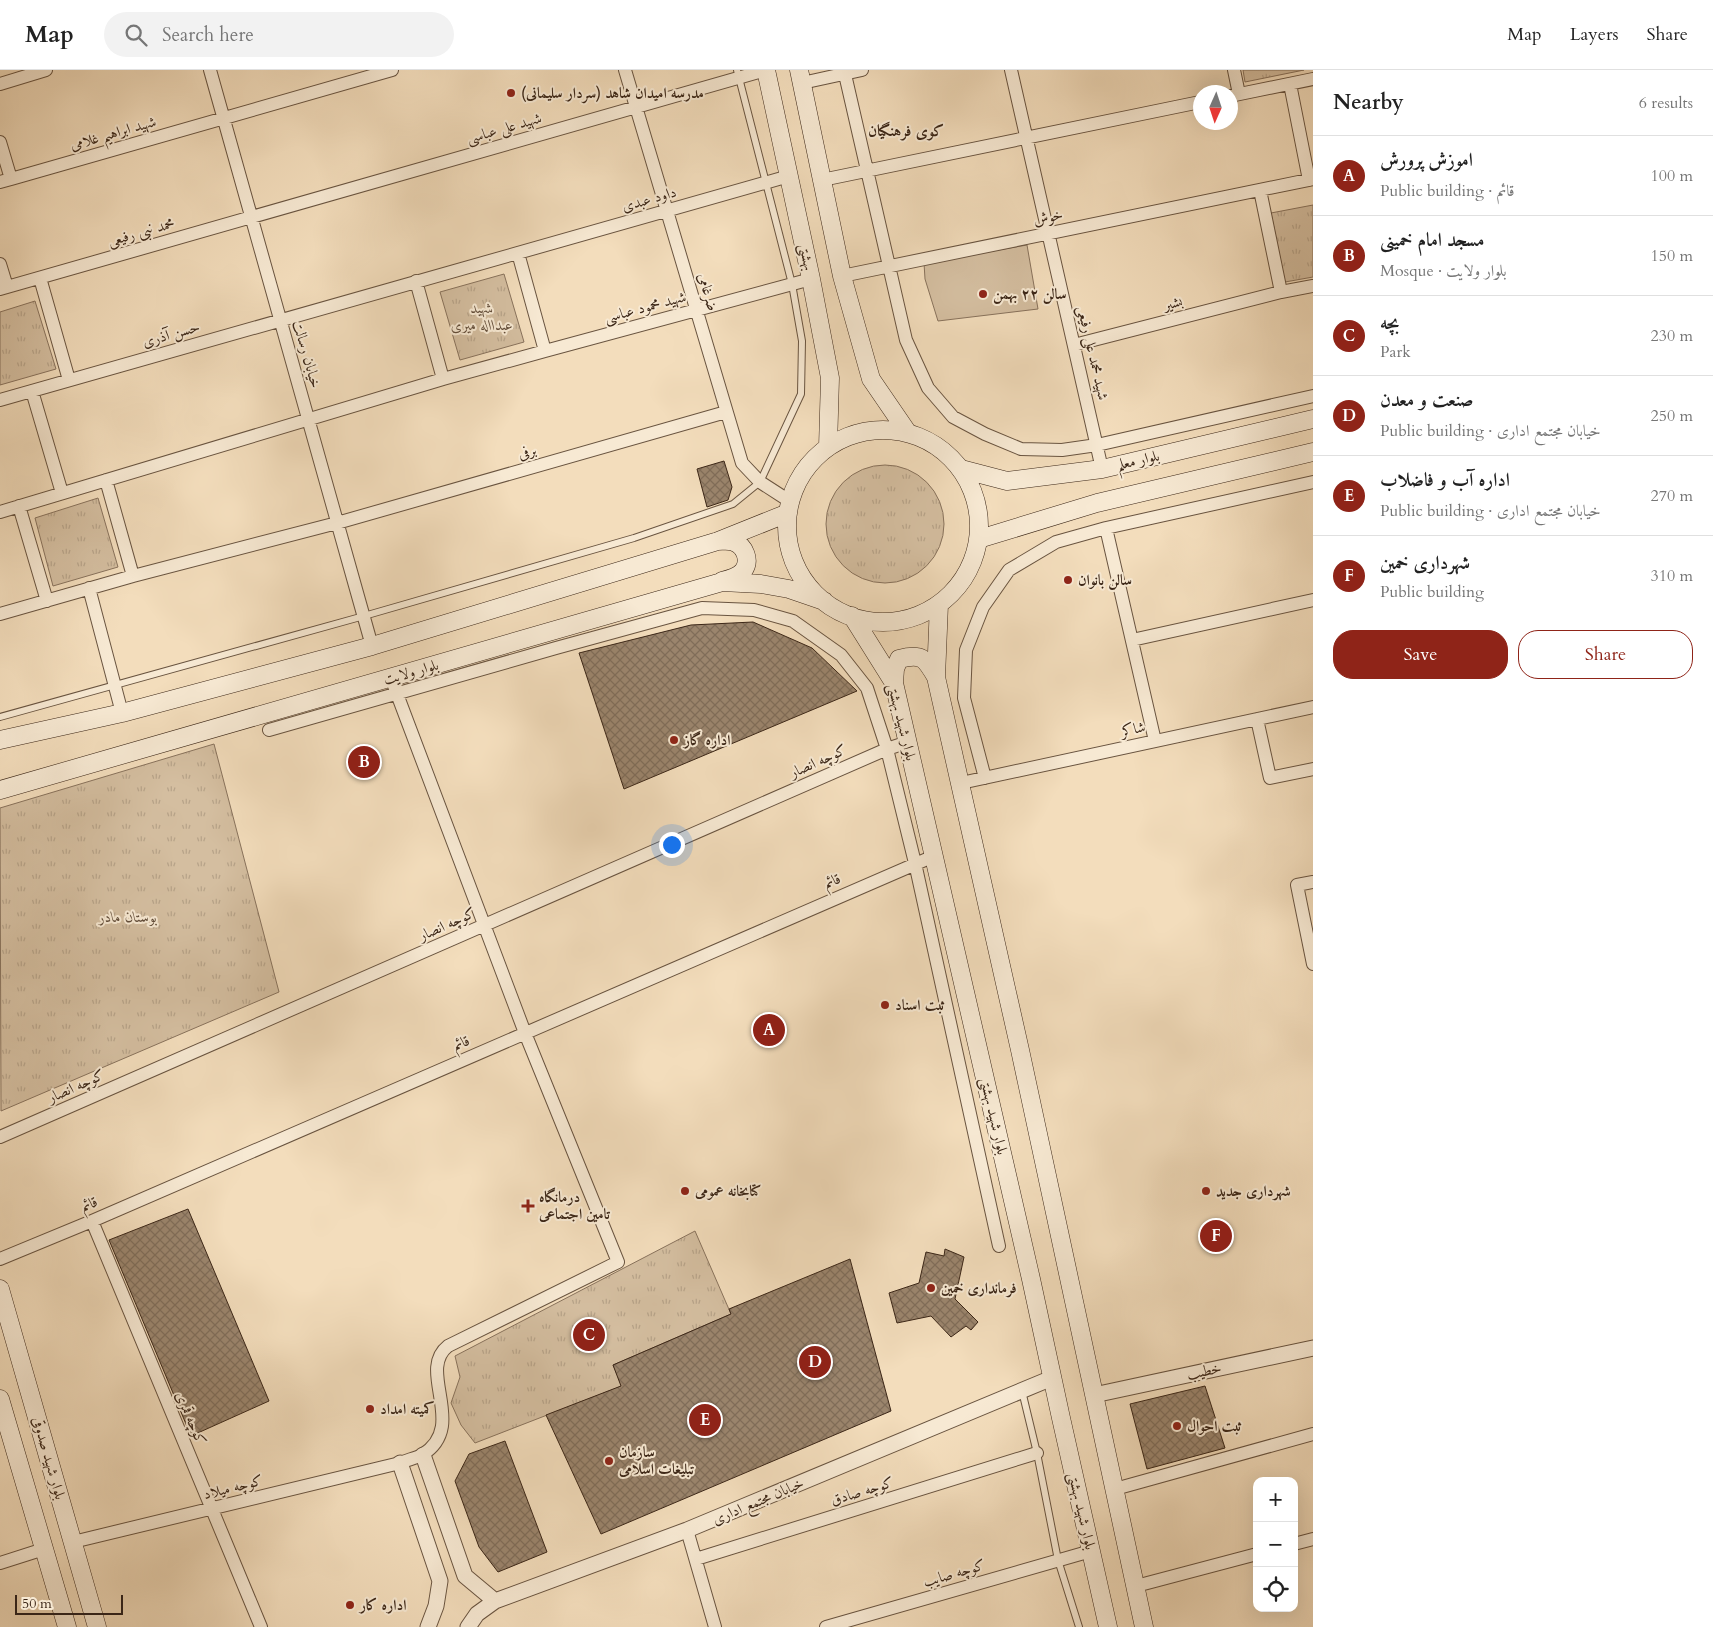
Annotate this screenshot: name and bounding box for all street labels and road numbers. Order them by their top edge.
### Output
street label: شهید علی عباسی [464,108,544,149]
street label: شهید ابراهیم غلامی [68,111,160,160]
street label: داود عبدی [619,182,679,216]
street label: خوش [1031,204,1065,230]
street label: محمد نبی رفیعی [105,213,177,252]
street label: بهشتی [793,242,820,273]
street label: ضرغامی [693,271,723,313]
street label: شهید محمود عباسی [602,286,688,329]
street label: بشیر [1159,291,1185,315]
street label: شهید محمد علی رفیعی [1071,304,1114,402]
street label: حسن آذری [140,316,202,352]
street label: خیابان رسالت [288,318,326,390]
street label: برفی [516,440,539,464]
street label: بلوار معلم [1115,445,1163,479]
street label: بلوار ولایت [381,655,441,689]
street label: بلوار شهید بهشتی [882,681,921,763]
street label: شاکر [1117,717,1147,742]
street label: کوچه انصار [785,740,850,784]
street label: قائم [820,868,845,896]
street label: کوچه انصار [414,903,479,947]
street label: قائم [449,1030,474,1058]
street label: کوچه انصار [43,1065,108,1109]
street label: بلوار شهید بهشتی [974,1075,1013,1157]
street label: قائم [77,1192,102,1219]
street label: خطیب [1185,1358,1223,1384]
street label: کوچه قمری [170,1388,211,1448]
street label: بلوار شهید صدوقی [28,1414,70,1502]
street label: کوچه میلاد [201,1470,265,1505]
street label: بلوار شهید بهشتی [1062,1470,1101,1552]
street label: کوچه صادق [828,1472,896,1511]
street label: خیابان مجتمع اداری [709,1473,808,1533]
street label: کوچه صایب [921,1555,988,1592]

